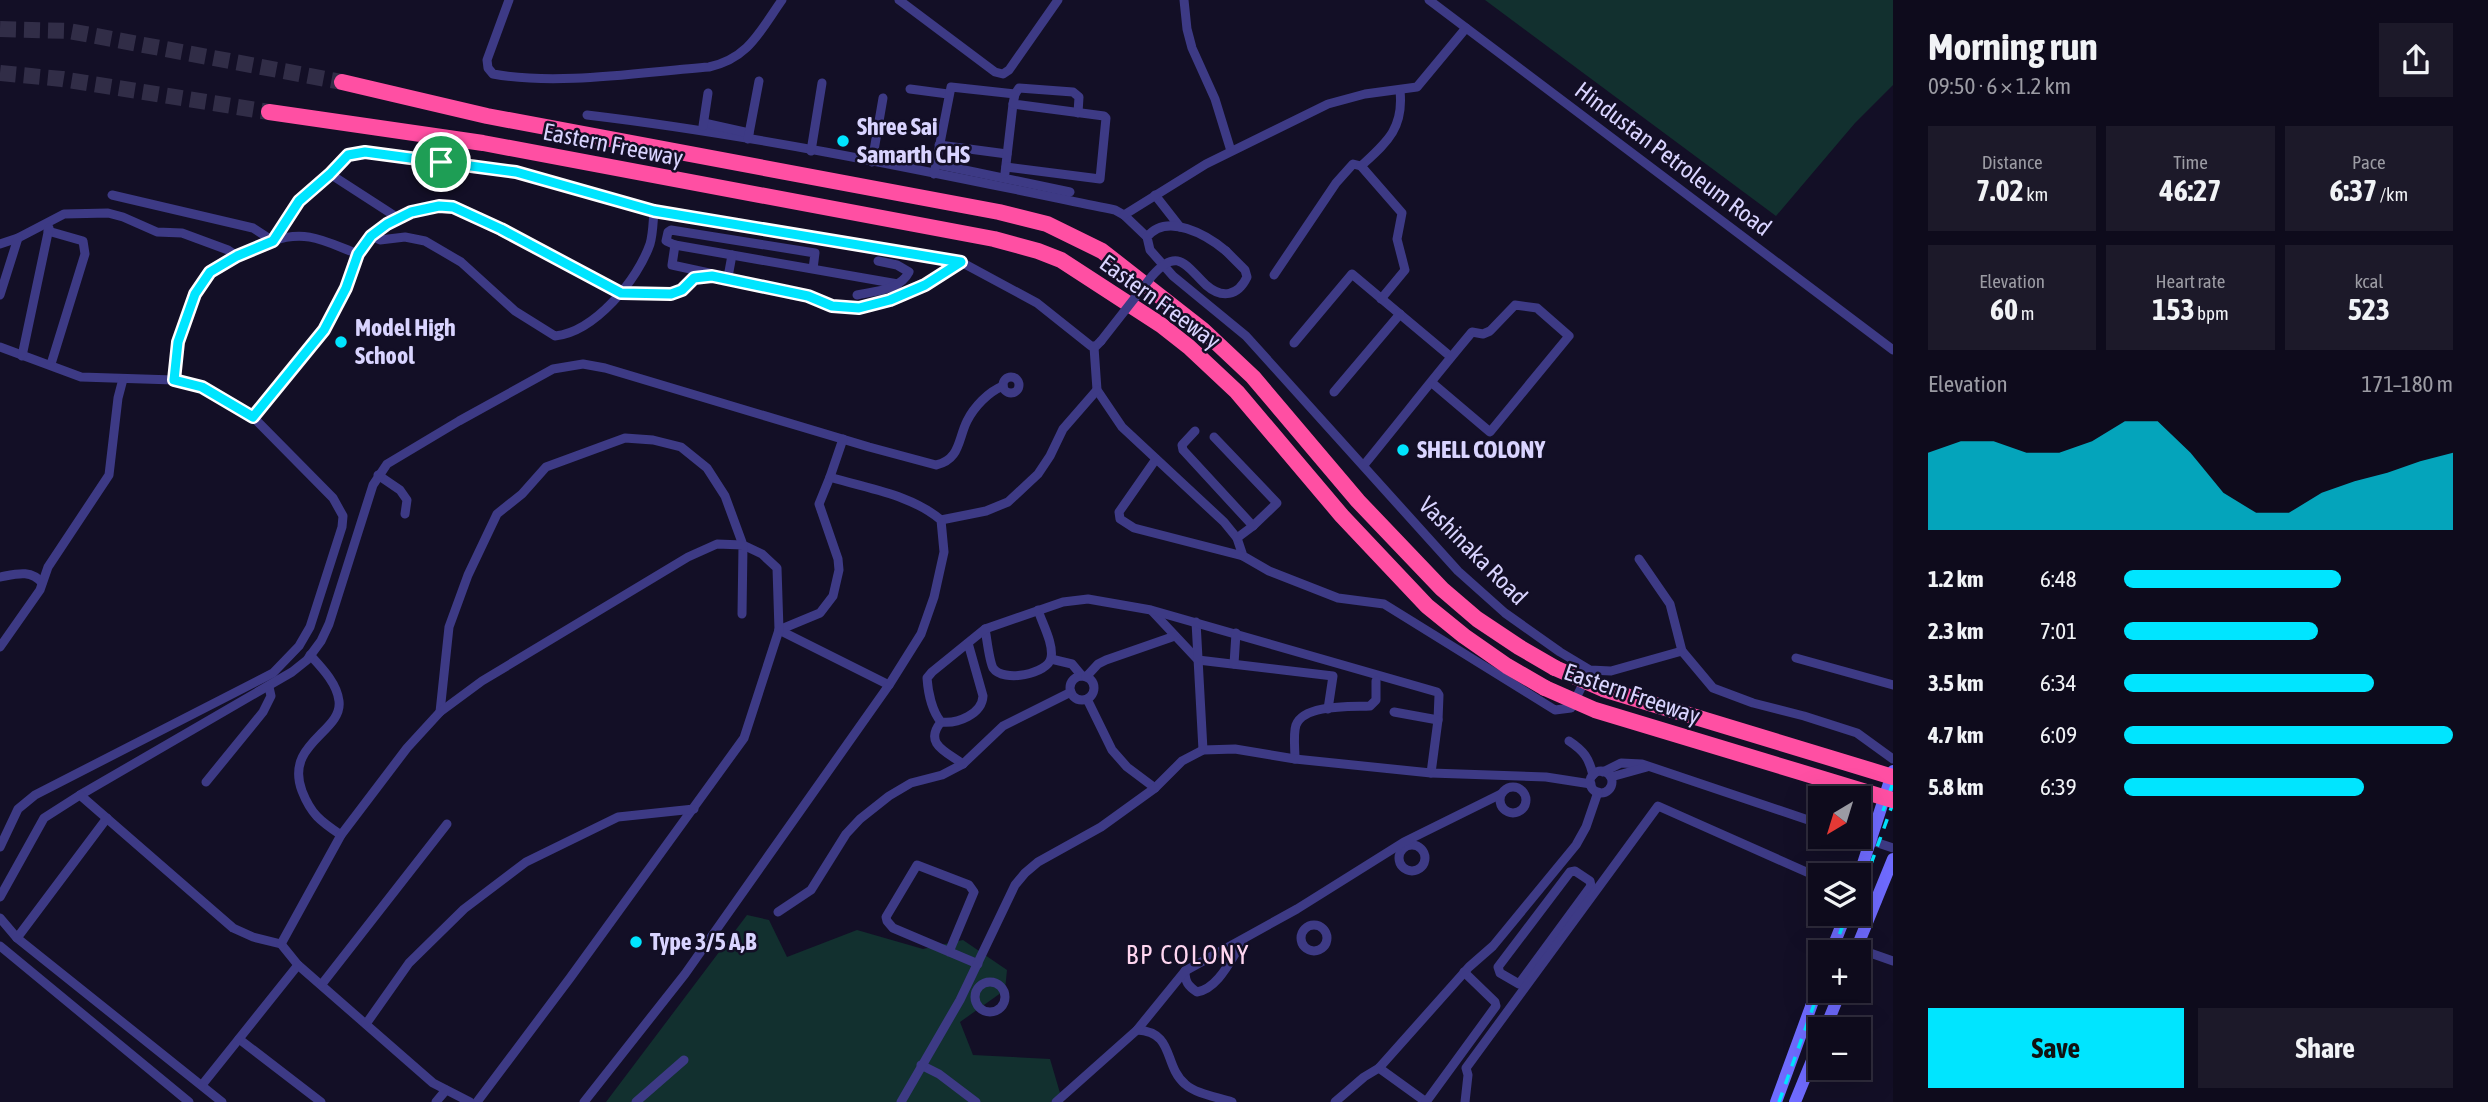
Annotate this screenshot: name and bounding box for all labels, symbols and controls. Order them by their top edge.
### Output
button: share [2379,23,2453,97]
text: Morning run [1928,25,2098,68]
text: 09:50 · 6 × 1.2 km [1928,73,2071,99]
street label: Hindustan Petroleum Road [1570,76,1777,241]
place label: Shree Sai Samarth CHS [857,113,970,168]
street label: Eastern Freeway [541,118,686,171]
pin [411,132,471,192]
marker: Shree Sai Samarth CHS [835,133,851,149]
icon: arrive [422,143,460,181]
text: Distance [1982,151,2043,173]
text: Time [2173,151,2208,173]
text: Pace [2352,151,2386,173]
text: 7.02 [1976,173,2024,207]
text: 46:27 [2160,173,2221,207]
text: 6:37 [2329,173,2377,207]
text: km [2024,183,2048,205]
text: /km [2377,183,2408,205]
street label: Eastern Freeway [1095,249,1226,354]
text: Elevation [1979,270,2045,292]
text: Heart rate [2156,270,2225,292]
text: kcal [2354,270,2383,292]
text: 60 [1990,292,2018,326]
text: 153 [2152,292,2195,326]
text: 523 [2348,292,2390,326]
text: m [2018,302,2034,324]
text: bpm [2195,302,2229,324]
place label: Model High School [355,314,456,369]
marker: Model High School [333,334,349,350]
text: Elevation [1928,371,2008,397]
text: 171–180 m [2362,371,2453,397]
place label: SHELL COLONY [1417,436,1545,463]
marker: SHELL COLONY [1395,442,1411,458]
street label: Vashinaka Road [1414,491,1533,610]
text: 1.2 km [1928,566,1984,592]
text: 6:48 [2040,566,2077,592]
text: 2.3 km [1928,618,1984,644]
text: 7:01 [2040,618,2077,644]
street label: Eastern Freeway [1561,658,1704,729]
text: 3.5 km [1928,670,1984,696]
text: 6:34 [2040,670,2077,696]
text: 4.7 km [1928,722,1984,748]
text: 6:09 [2040,722,2077,748]
text: 5.8 km [1928,774,1984,800]
text: 6:39 [2040,774,2077,800]
north arrow [1808,786,1871,849]
map controls [1808,786,1871,1080]
button: layers [1808,863,1871,926]
place label: Type 3/5 A,B [650,928,757,955]
marker: Type 3/5 A,B [628,934,644,950]
district label: BP COLONY [1126,940,1250,970]
button: + [1808,940,1871,1003]
button: Save [1928,1008,2184,1088]
button: Share [2198,1008,2453,1088]
button: − [1808,1017,1871,1080]

